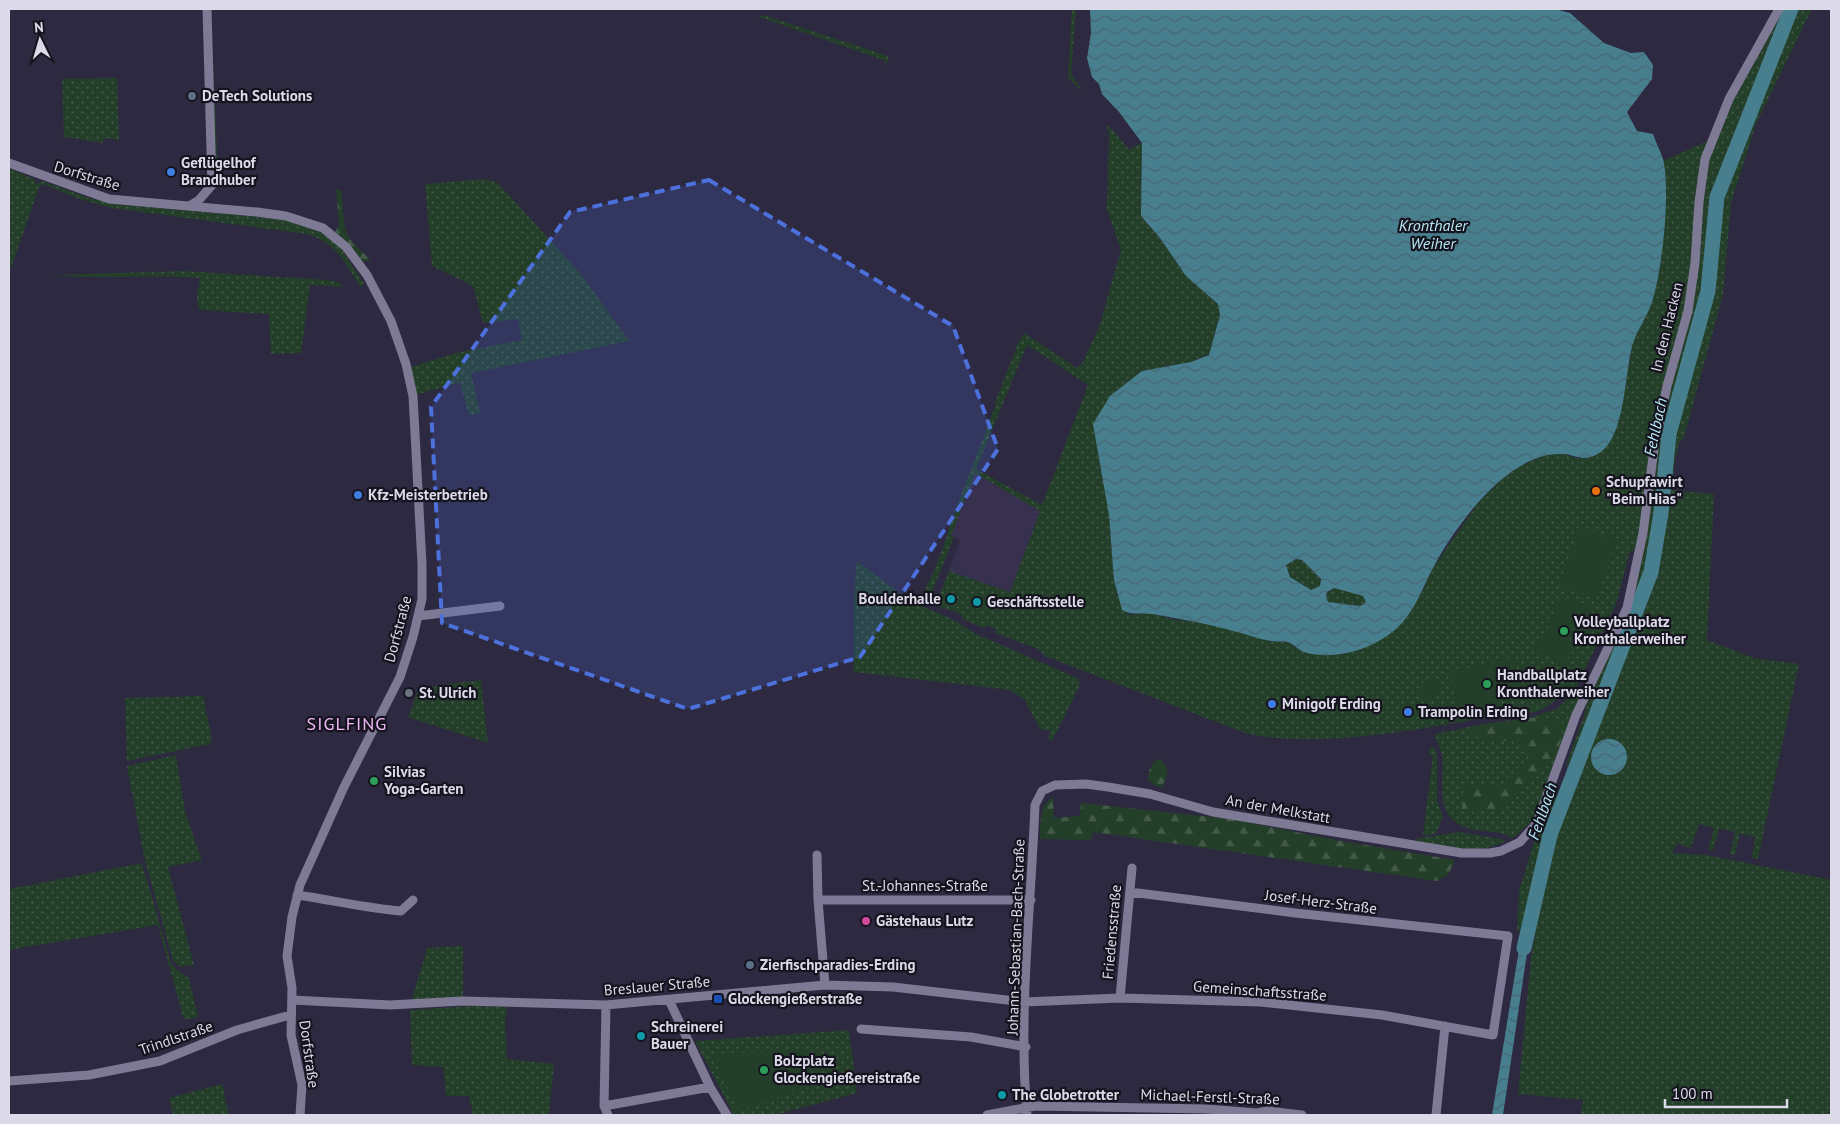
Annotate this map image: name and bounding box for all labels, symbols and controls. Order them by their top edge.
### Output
north arrow [15,15,65,65]
text: N [33,18,44,36]
place label: DeTech Solutions [202,86,312,105]
marker: DeTech Solutions [186,90,198,102]
place label: Geflügelhof Brandhuber [181,153,257,189]
street label: Dorfstraße [52,156,123,195]
marker: Geflügelhof Brandhuber [165,166,177,178]
water label: Kronthaler Weiher [1399,215,1469,253]
street label: In den Hacken [1646,280,1687,374]
water label: Fehlbach [1639,396,1671,458]
place label: Schupfawirt "Beim Hias" [1606,472,1683,508]
place label: Kfz-Meisterbetrieb [368,485,488,504]
marker: Schupfawirt "Beim Hias" [1590,485,1602,497]
marker: Kfz-Meisterbetrieb [352,489,364,501]
place label: Boulderhalle [859,589,941,608]
place label: Geschäftsstelle [987,592,1084,611]
street label: Dorfstraße [380,593,416,664]
marker: Boulderhalle [945,593,957,605]
marker: Geschäftsstelle [971,596,983,608]
place label: Volleyballplatz Kronthalerweiher [1573,612,1687,648]
marker: Volleyballplatz Kronthalerweiher [1558,625,1570,637]
place label: Handballplatz Kronthalerweiher [1497,665,1610,701]
marker: Handballplatz Kronthalerweiher [1481,678,1493,690]
place label: St. Ulrich [419,683,476,702]
marker: St. Ulrich [403,687,415,699]
place label: Minigolf Erding [1282,694,1381,713]
marker: Minigolf Erding [1266,698,1278,710]
place label: Trampolin Erding [1418,702,1528,721]
marker: Trampolin Erding [1402,706,1414,718]
district label: SIGLFING [307,712,387,735]
place label: Silvias Yoga-Garten [383,762,463,798]
marker: Silvias Yoga-Garten [368,775,380,787]
water label: Fehlbach [1523,780,1561,842]
street label: An der Melkstatt [1224,790,1332,827]
street label: Johann-Sebastian-Bach-Straße [1003,839,1028,1036]
street label: St.-Johannes-Straße [862,876,988,895]
street label: Friedensstraße [1098,884,1125,980]
street label: Josef-Herz-Straße [1263,885,1378,918]
place label: Gästehaus Lutz [876,911,974,930]
marker: Gästehaus Lutz [860,915,872,927]
place label: Zierfischparadies-Erding [760,955,915,974]
marker: Zierfischparadies-Erding [744,959,756,971]
street label: Breslauer Straße [603,971,711,1000]
street label: Gemeinschaftsstraße [1193,976,1328,1005]
place label: Glockengießerstraße [728,989,863,1008]
marker: Glockengießerstraße [712,993,724,1005]
street label: Trindlstraße [136,1016,215,1059]
place label: Schreinerei Bauer [651,1017,723,1053]
street label: Dorfstraße [295,1019,324,1089]
marker: Schreinerei Bauer [635,1030,647,1042]
place label: Bolzplatz Glockengießereistraße [774,1051,920,1087]
marker: Bolzplatz Glockengießereistraße [758,1064,770,1076]
scale bar [1665,1076,1788,1108]
text: 100 m [1672,1084,1713,1103]
place label: The Globetrotter [1012,1085,1120,1104]
street label: Michael-Ferstl-Straße [1140,1085,1280,1108]
marker: The Globetrotter [996,1089,1008,1101]

